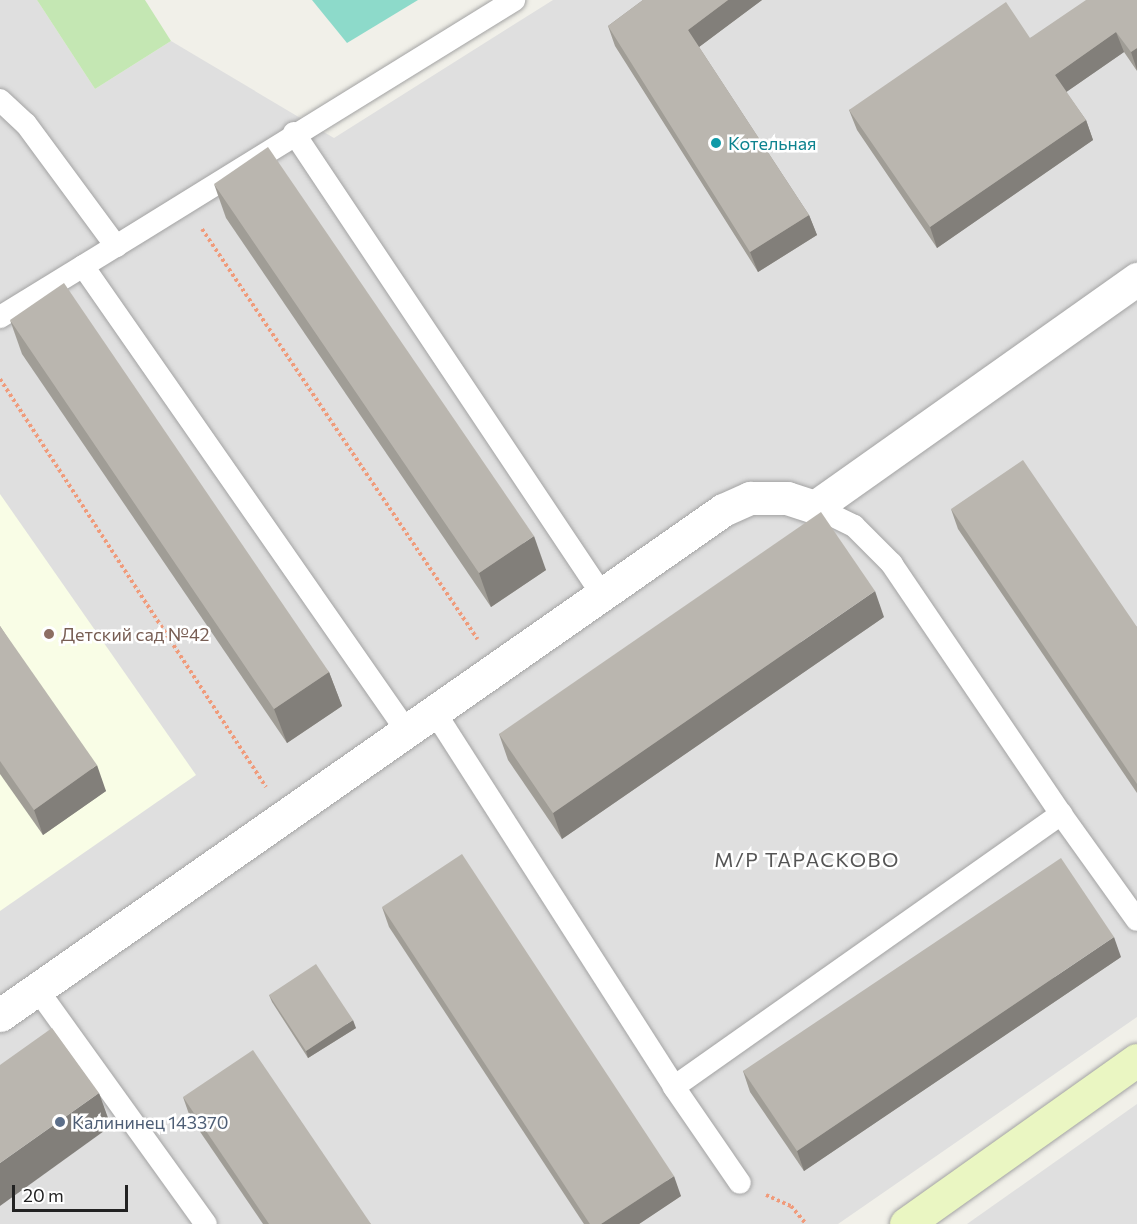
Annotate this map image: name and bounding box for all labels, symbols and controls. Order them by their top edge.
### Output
place label: Котельная [728,132,817,154]
marker: Котельная [709,136,723,150]
place label: Детский сад №42 [61,623,209,645]
marker: Детский сад №42 [42,627,56,641]
district label: М/Р ТАРАСКОВО [714,847,900,871]
place label: Калининец 143370 [72,1111,228,1133]
marker: Калининец 143370 [53,1115,67,1129]
scale bar [15,1173,130,1211]
text: 20 m [23,1184,64,1206]

